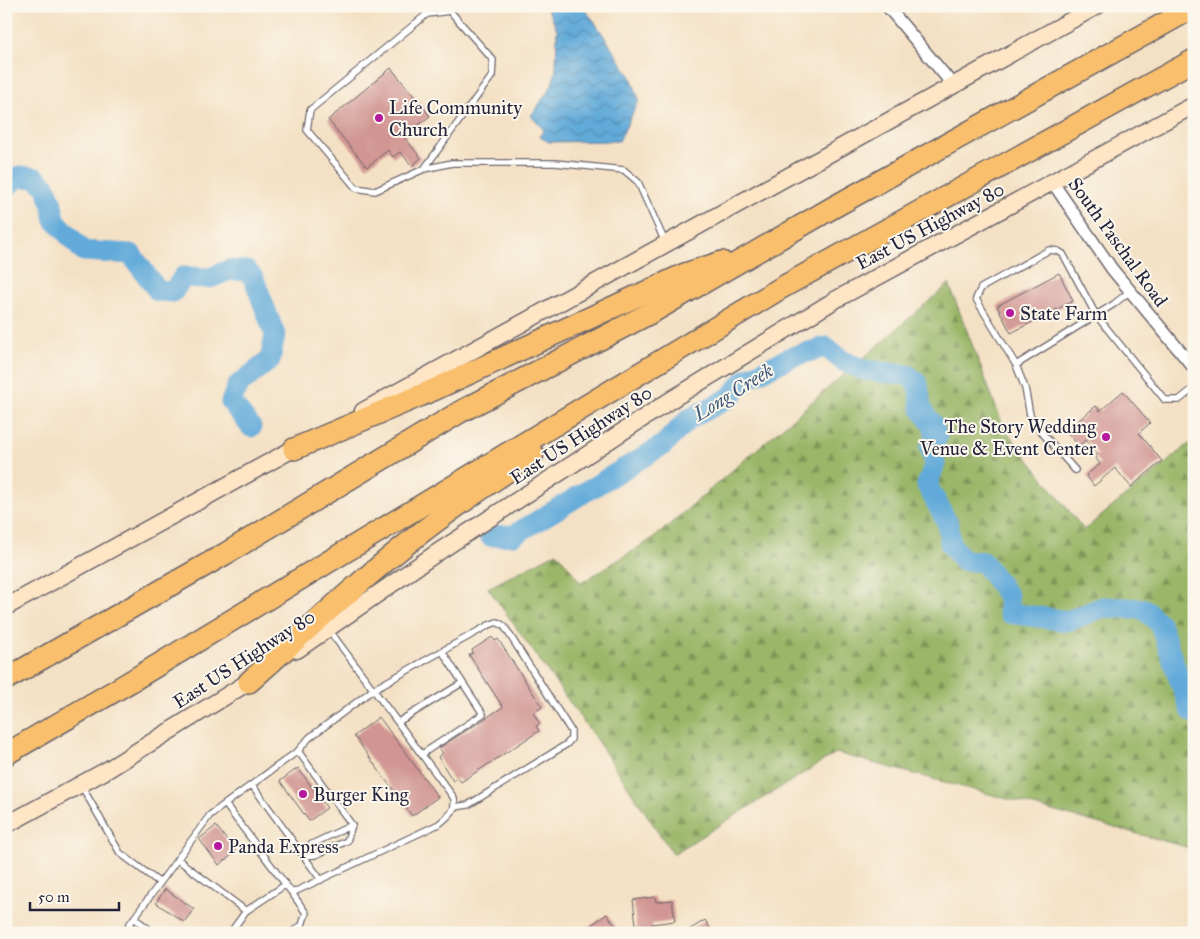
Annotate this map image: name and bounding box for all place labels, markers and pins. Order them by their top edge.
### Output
place label: Life Community Church [389,96,523,141]
marker: Life Community Church [373,112,385,124]
place label: State Farm [1020,302,1108,325]
marker: State Farm [1004,307,1016,319]
place label: The Story Wedding Venue & Event Center [919,415,1097,460]
marker: The Story Wedding Venue & Event Center [1100,431,1112,443]
place label: Burger King [313,783,409,807]
marker: Burger King [297,788,309,800]
place label: Panda Express [228,835,339,858]
marker: Panda Express [212,840,224,852]

